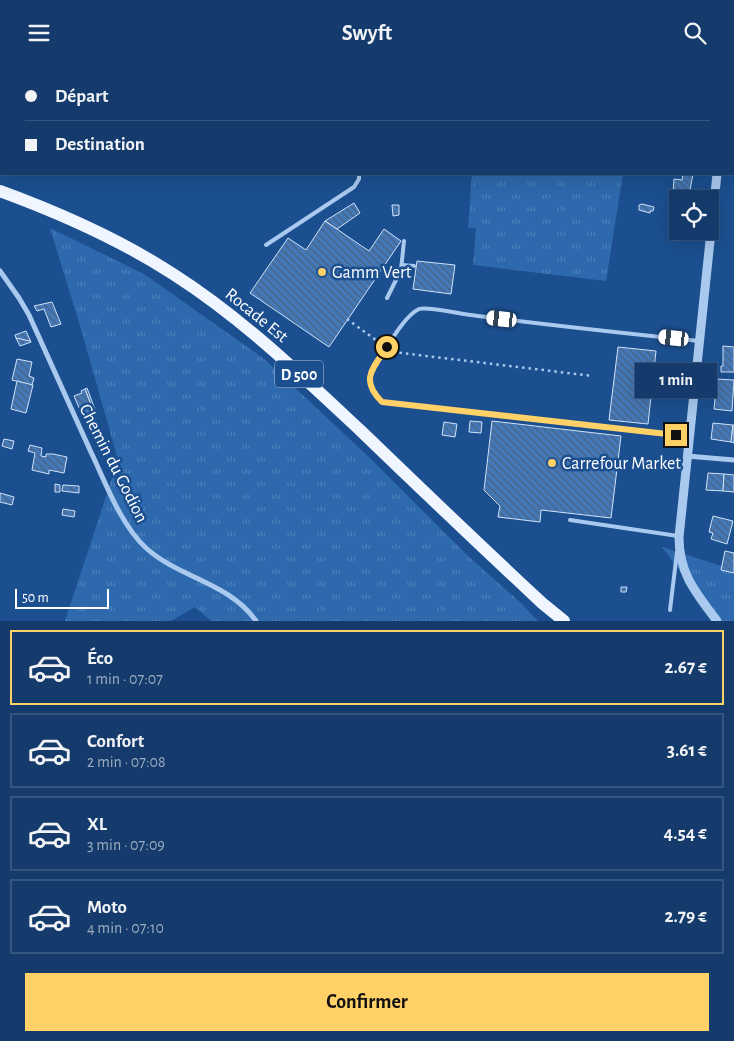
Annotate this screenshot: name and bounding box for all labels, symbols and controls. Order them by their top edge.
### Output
icon: menu [25,19,53,47]
icon: search [681,19,709,47]
text: Swyft [342,22,392,44]
text: Départ [55,87,108,106]
text: Destination [55,135,145,154]
map controls [669,190,719,240]
button: locate [669,190,719,240]
place label: Gamm Vert [332,264,412,282]
marker: Gamm Vert [316,266,328,278]
street label: Rocade Est [222,285,291,346]
car [486,310,517,328]
car [658,329,689,347]
route start [376,336,398,358]
road number: D 500 [275,361,323,387]
callout: 1 min [635,363,717,397]
text: 1 min [659,372,693,388]
street label: Chemin du Godion [75,401,151,526]
route end [665,424,687,446]
place label: Carrefour Market [562,455,681,473]
marker: Carrefour Market [546,457,558,469]
scale bar [15,586,109,609]
text: 50 m [22,591,49,605]
icon: car [27,645,72,690]
text: Éco [87,649,113,668]
text: 2.67 € [665,658,707,677]
text: 1 min · 07:07 [87,671,163,687]
icon: car [27,728,72,773]
text: Confort [87,732,144,751]
text: 3.61 € [667,741,707,760]
text: 2 min · 07:08 [87,754,166,770]
icon: car [27,811,72,856]
text: XL [87,815,107,834]
text: 4.54 € [664,824,707,843]
text: 3 min · 07:09 [87,837,165,853]
icon: car [27,894,72,939]
text: Moto [87,898,127,917]
text: 2.79 € [665,907,707,926]
text: 4 min · 07:10 [87,920,164,936]
button: Confirmer [25,973,709,1031]

